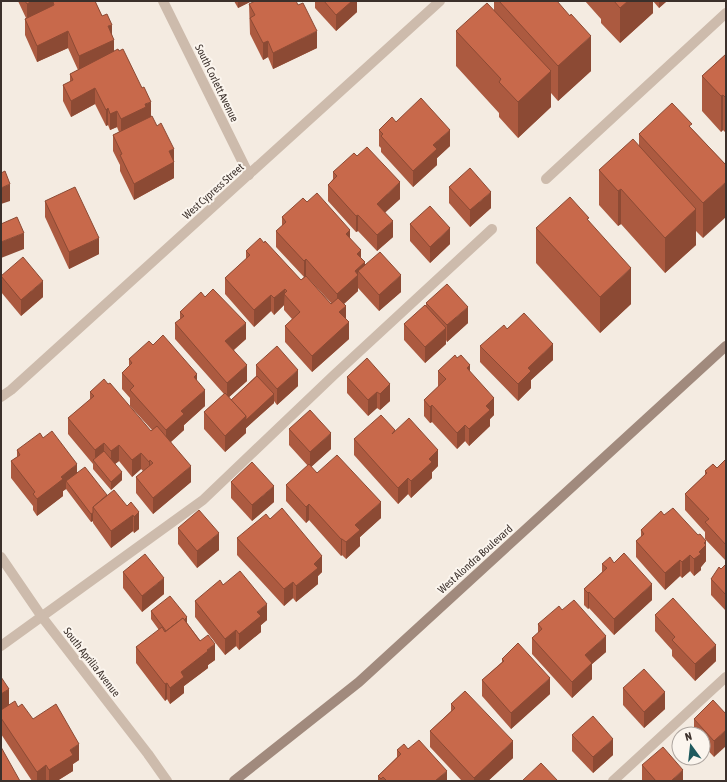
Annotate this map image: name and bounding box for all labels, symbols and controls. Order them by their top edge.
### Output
street label: South Corlett Avenue [193,42,241,124]
street label: West Cypress Street [180,161,246,221]
street label: West Alondra Boulevard [435,522,515,596]
street label: South Aprilia Avenue [61,625,123,699]
north arrow [671,726,711,766]
text: N [684,730,693,743]

